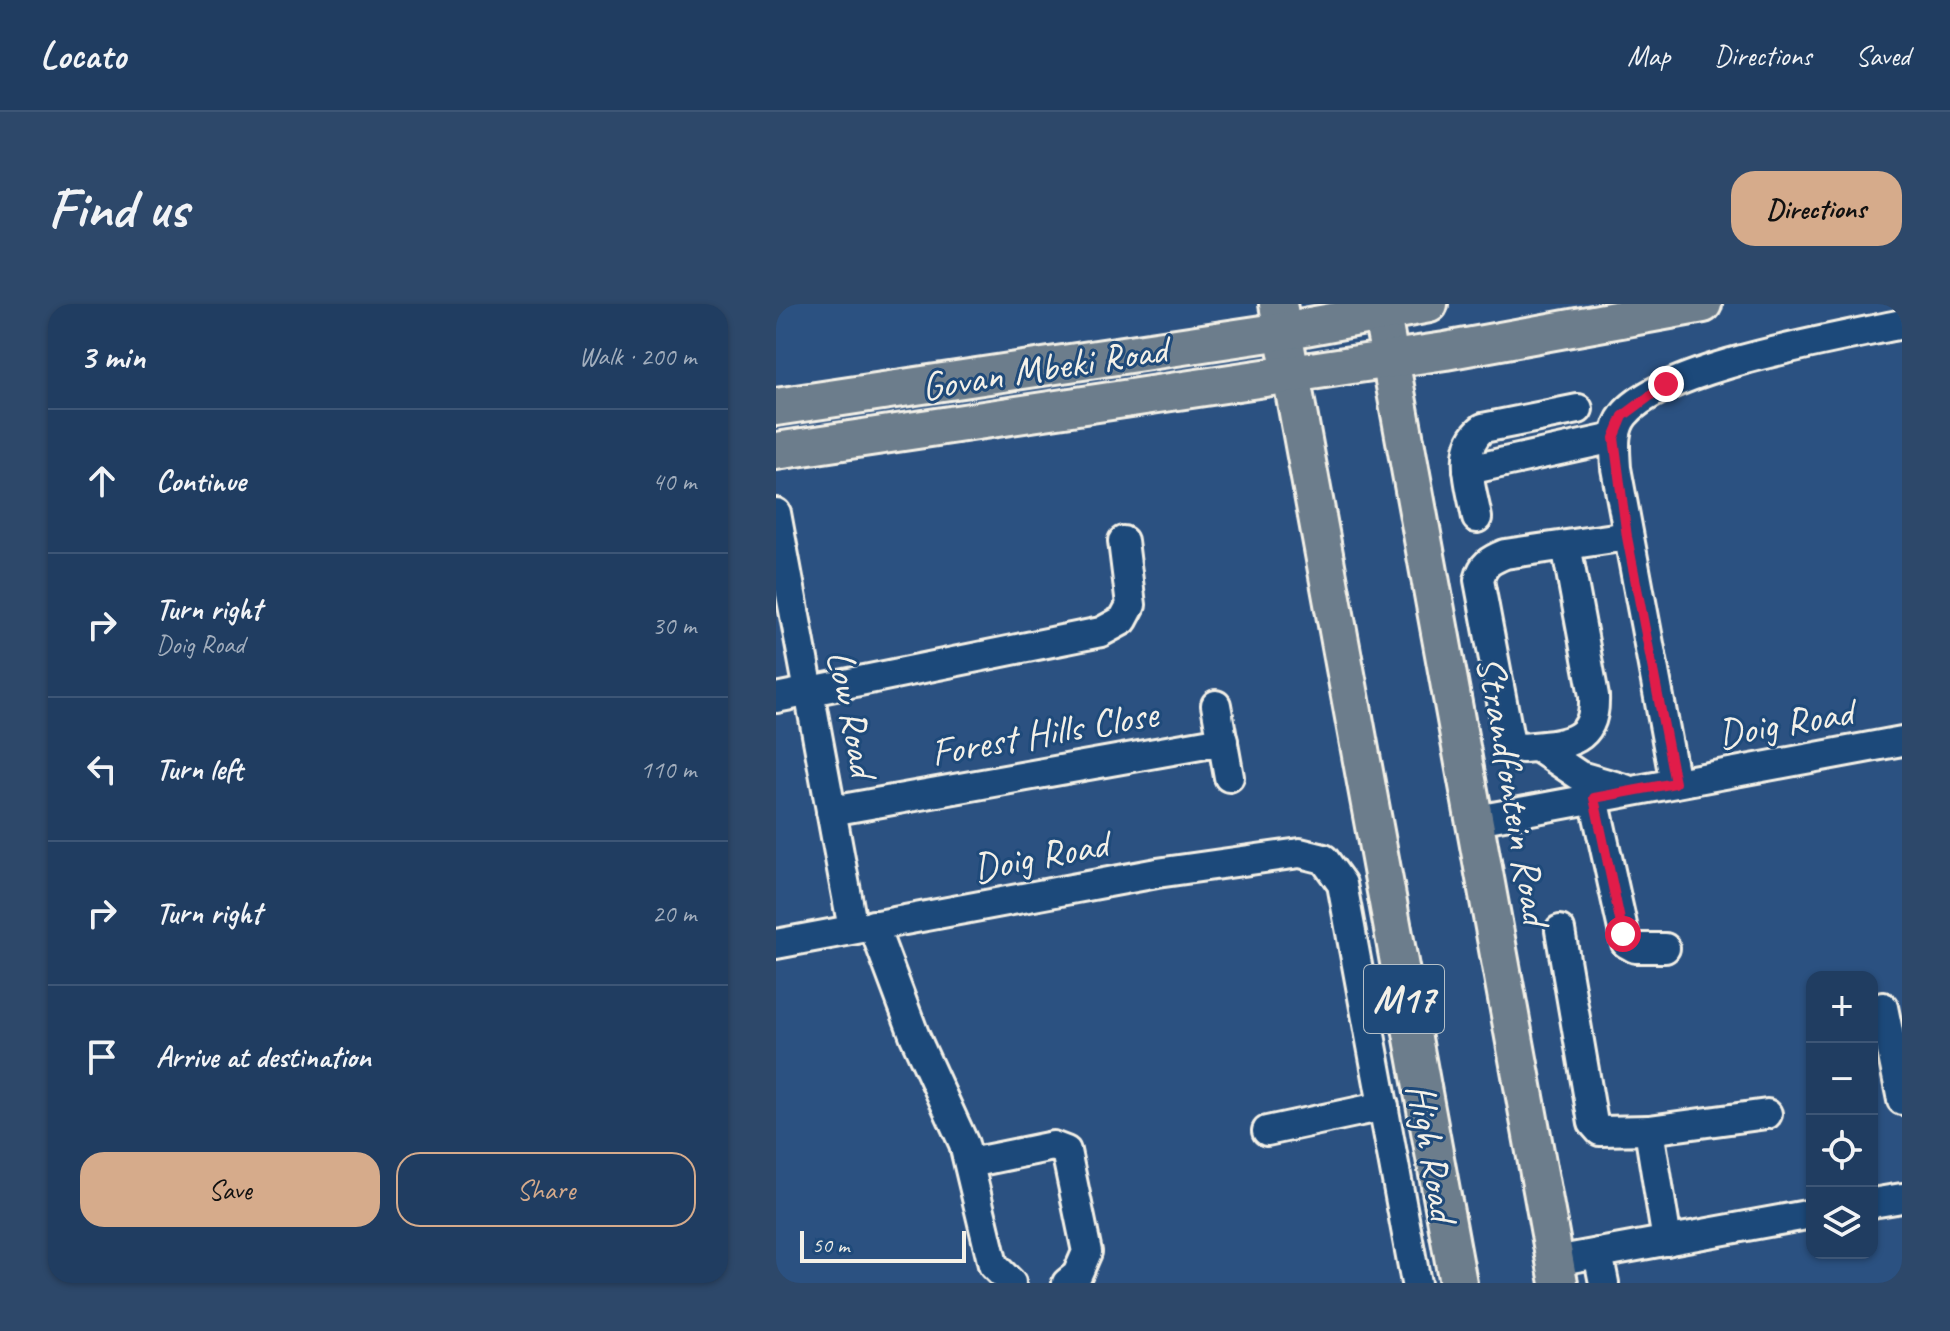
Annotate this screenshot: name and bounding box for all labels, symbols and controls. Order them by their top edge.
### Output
text: Locato [40,32,126,79]
text: Map [1627,38,1670,73]
text: Directions [1714,38,1812,73]
text: Saved [1856,38,1910,73]
button: Directions [1731,171,1902,246]
text: Find us [48,173,188,244]
street label: Govan Mbeki Road [918,323,1177,412]
text: 3 min [80,335,145,378]
text: Walk · 200 m [579,340,696,373]
route end [1648,366,1684,402]
icon: ahead [80,459,124,503]
text: Continue [156,462,246,500]
text: 40 m [652,465,696,498]
text: Turn right [156,590,261,628]
icon: right [80,603,124,647]
text: 30 m [652,609,696,642]
text: Doig Road [156,628,245,661]
street label: Low Road [815,646,890,787]
street label: Strandfontein Road [1465,652,1562,933]
street label: Doig Road [1714,685,1863,759]
street label: Forest Hills Close [927,688,1164,777]
icon: left [80,747,124,791]
text: Turn left [156,750,243,788]
text: 110 m [640,753,696,786]
street label: Doig Road [969,817,1118,894]
icon: right [80,891,124,935]
text: Turn right [156,894,261,932]
text: 20 m [652,897,696,930]
route start [1605,916,1641,952]
road number: M17 [1364,965,1444,1033]
map controls [1806,971,1878,1259]
button: + [1806,971,1878,1043]
icon: arrive [80,1035,124,1079]
text: Arrive at destination [156,1038,371,1076]
button: − [1806,1043,1878,1115]
street label: High Road [1395,1080,1470,1230]
button: locate [1806,1115,1878,1187]
button: Save [80,1152,380,1227]
button: Share [396,1152,696,1227]
button: layers [1806,1187,1878,1259]
scale bar [800,1227,966,1263]
text: 50 m [812,1231,849,1259]

